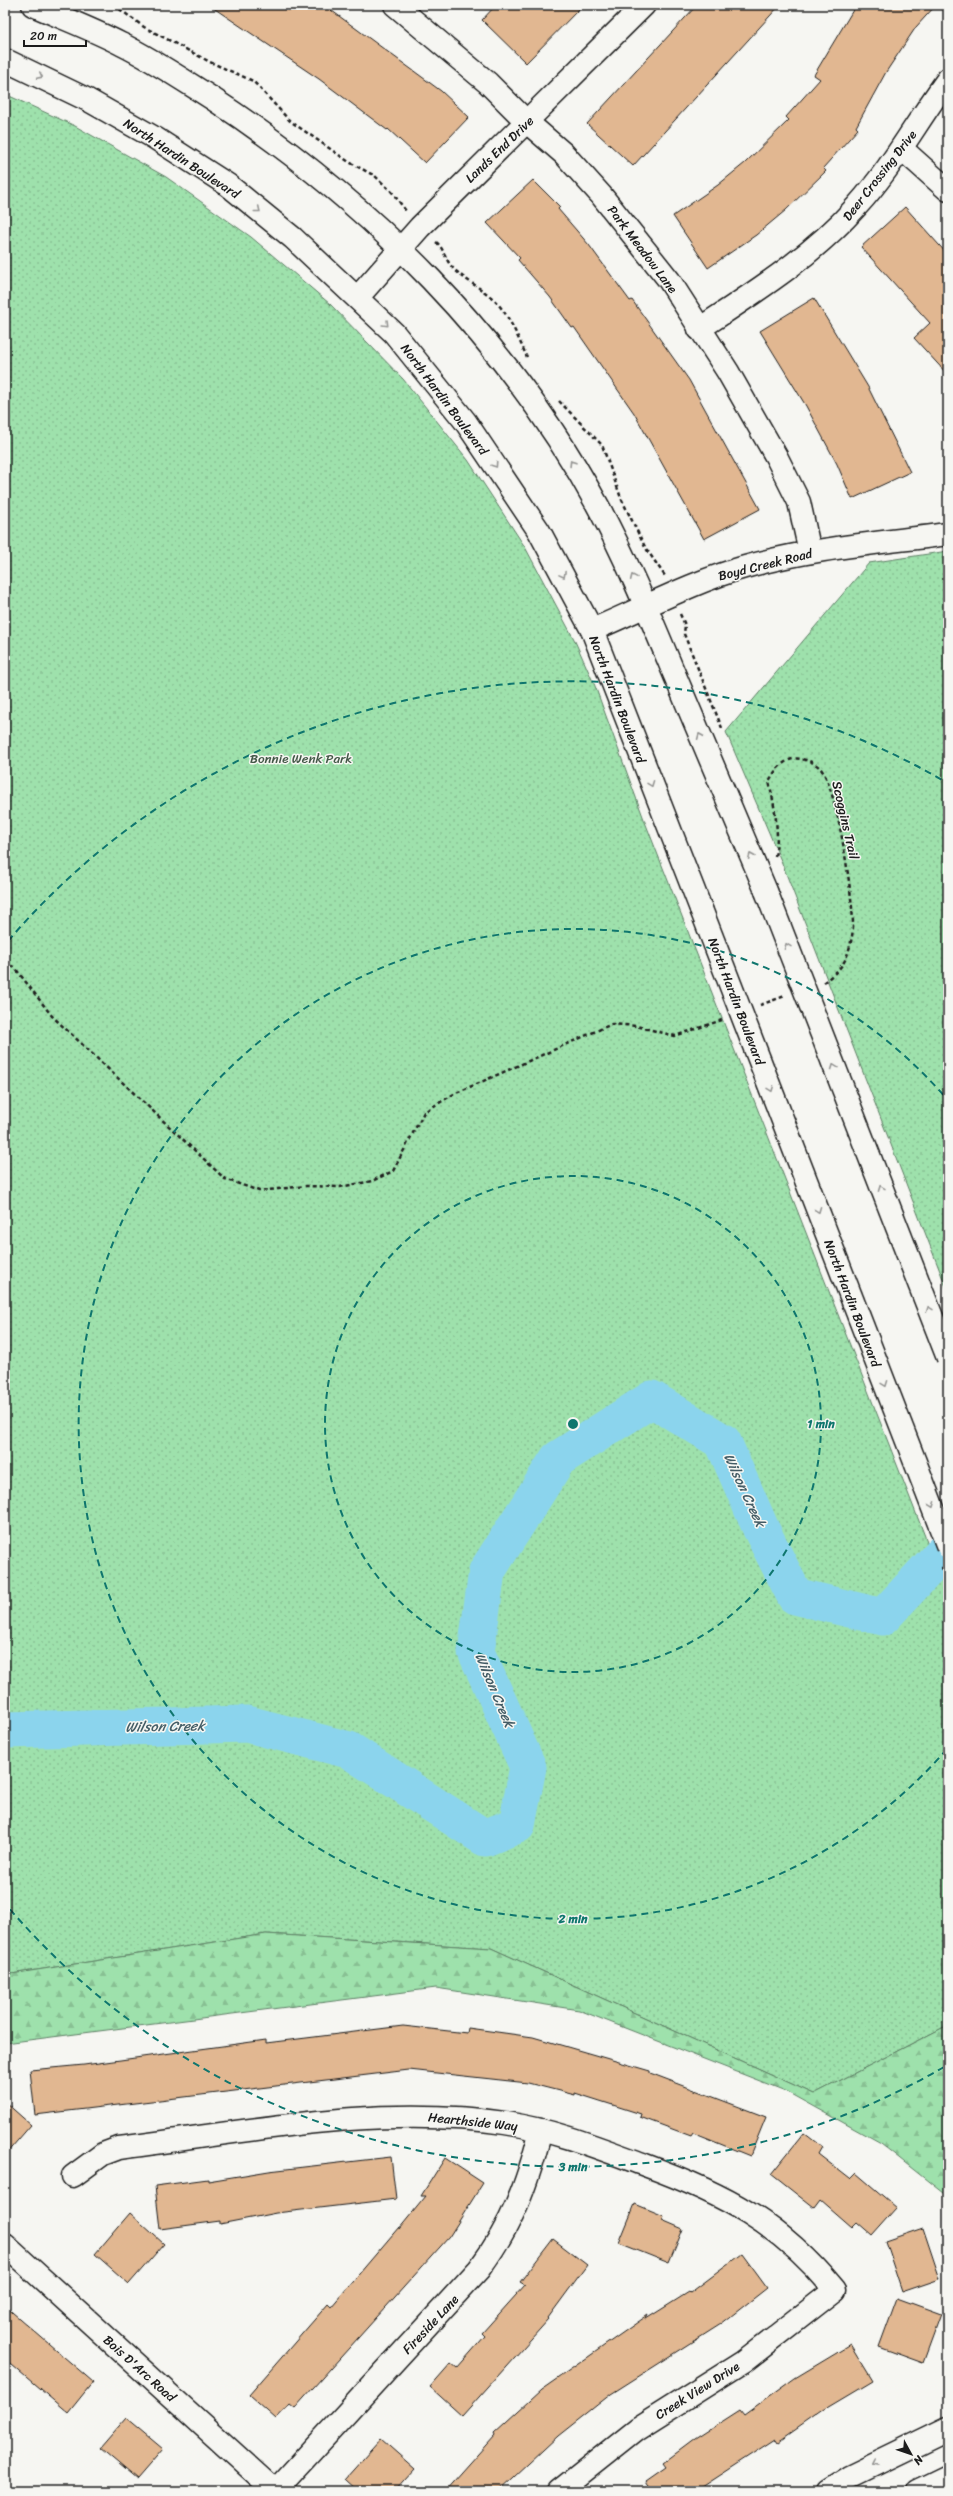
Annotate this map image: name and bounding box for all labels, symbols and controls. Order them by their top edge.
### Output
scale bar [24,22,86,48]
text: 20 m [30,25,57,47]
one-way arrow [36,71,44,79]
street label: Lands End Drive [459,110,540,189]
street label: North Hardin Boulevard [119,112,246,206]
street label: Deer Crossing Drive [836,125,922,226]
street label: Park Meadow Lane [602,200,684,299]
one-way arrow [254,205,261,212]
one-way arrow [381,320,389,327]
street label: North Hardin Boulevard [395,338,495,461]
one-way arrow [490,460,497,467]
one-way arrow [569,460,576,467]
street label: Boyd Creek Road [716,541,816,587]
one-way arrow [558,571,565,579]
one-way arrow [630,574,638,582]
street label: North Hardin Boulevard [583,632,653,768]
one-way arrow [697,732,705,740]
park label: Bonnie Wenk Park [250,747,352,770]
street label: Scoggins Trail [825,779,866,862]
one-way arrow [647,781,655,788]
one-way arrow [747,852,755,859]
street label: North Hardin Boulevard [702,934,772,1070]
one-way arrow [783,942,791,949]
one-way arrow [831,1063,839,1070]
one-way arrow [766,1085,774,1092]
one-way arrow [878,1184,886,1191]
one-way arrow [813,1207,821,1214]
street label: North Hardin Boulevard [818,1236,888,1372]
one-way arrow [925,1306,933,1313]
one-way arrow [880,1380,888,1387]
text: 1 min [807,1413,835,1435]
centre of rings [566,1417,580,1431]
water label: Wilson Creek [716,1449,773,1533]
one-way arrow [927,1501,935,1508]
water label: Wilson Creek [468,1649,522,1733]
water label: Wilson Creek [125,1713,206,1740]
text: 2 min [557,1908,588,1930]
street label: Hearthside Way [427,2105,519,2138]
text: 3 min [558,2156,588,2178]
street label: Fireside Lane [396,2289,464,2360]
street label: Bois D'Arc Road [98,2329,182,2408]
street label: Creek View Drive [650,2355,744,2426]
north arrow [891,2434,931,2474]
text: N [908,2450,929,2469]
one-way arrow [872,2459,879,2467]

